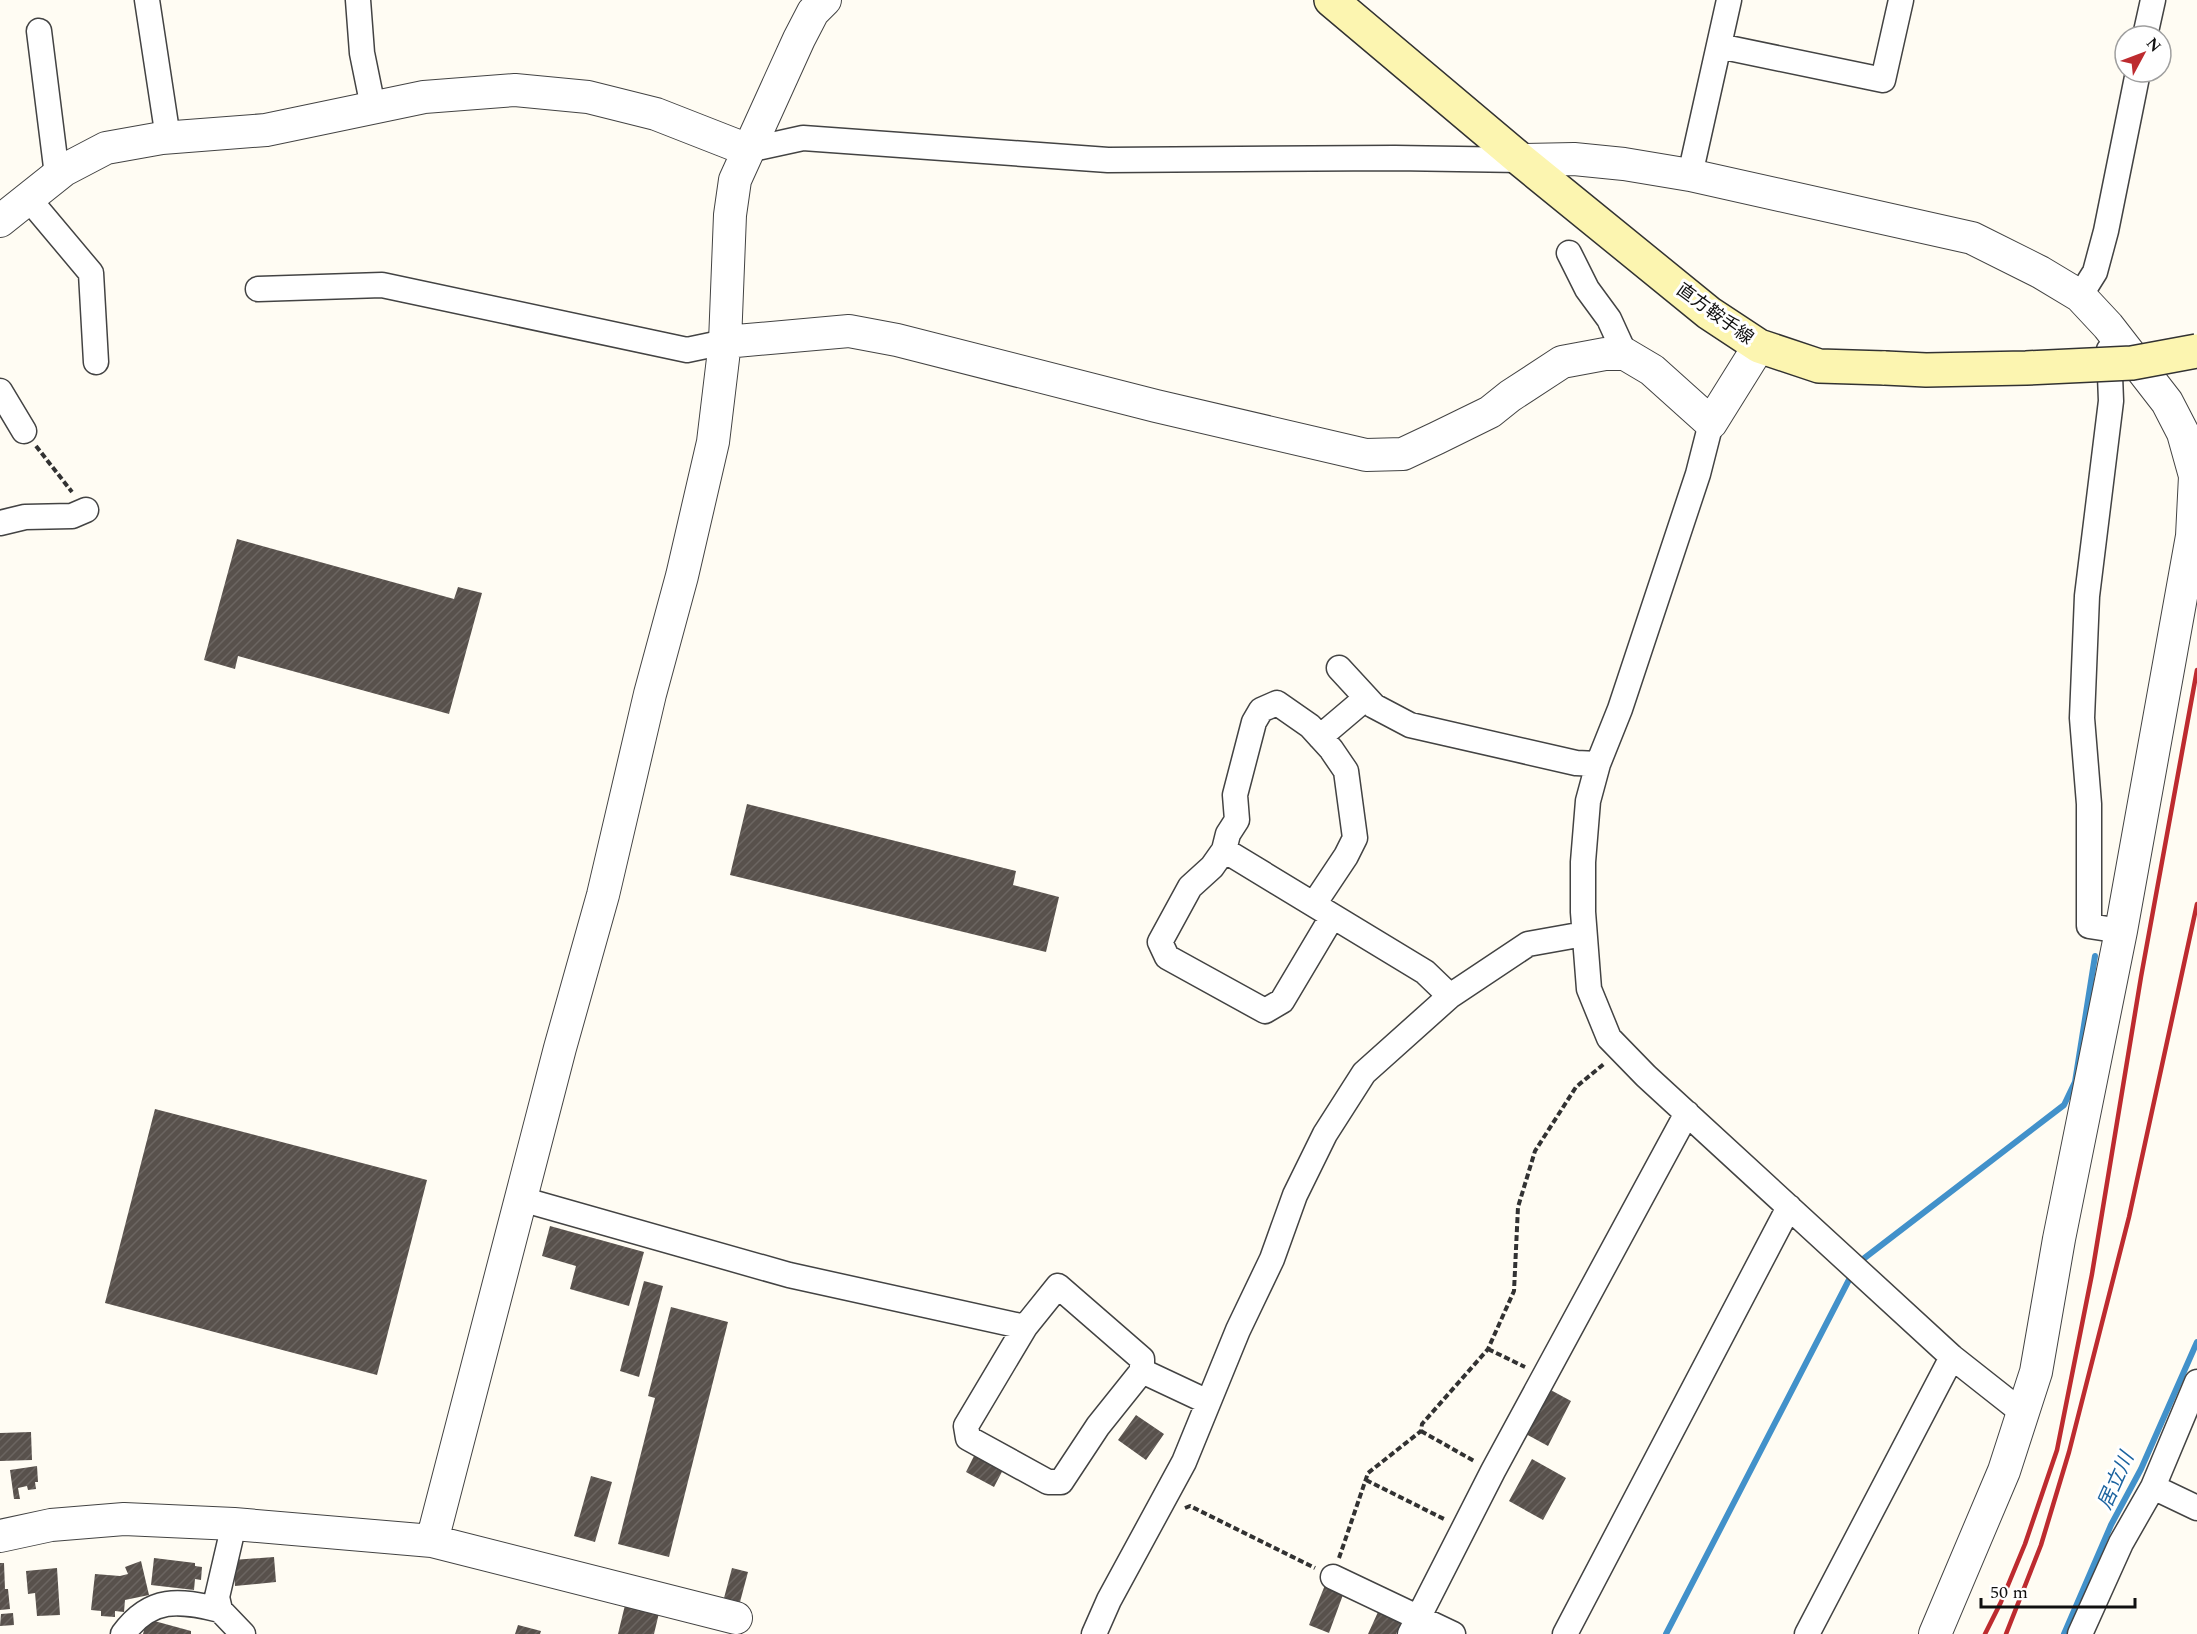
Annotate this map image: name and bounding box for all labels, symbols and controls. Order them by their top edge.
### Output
north arrow [2113,24,2173,84]
text: N [2140,32,2167,58]
street label: 直方鞍手線 [1671,277,1759,351]
water label: 居立川 [2090,1446,2143,1515]
scale bar [1981,1571,2136,1609]
text: 50 m [1990,1579,2028,1606]

